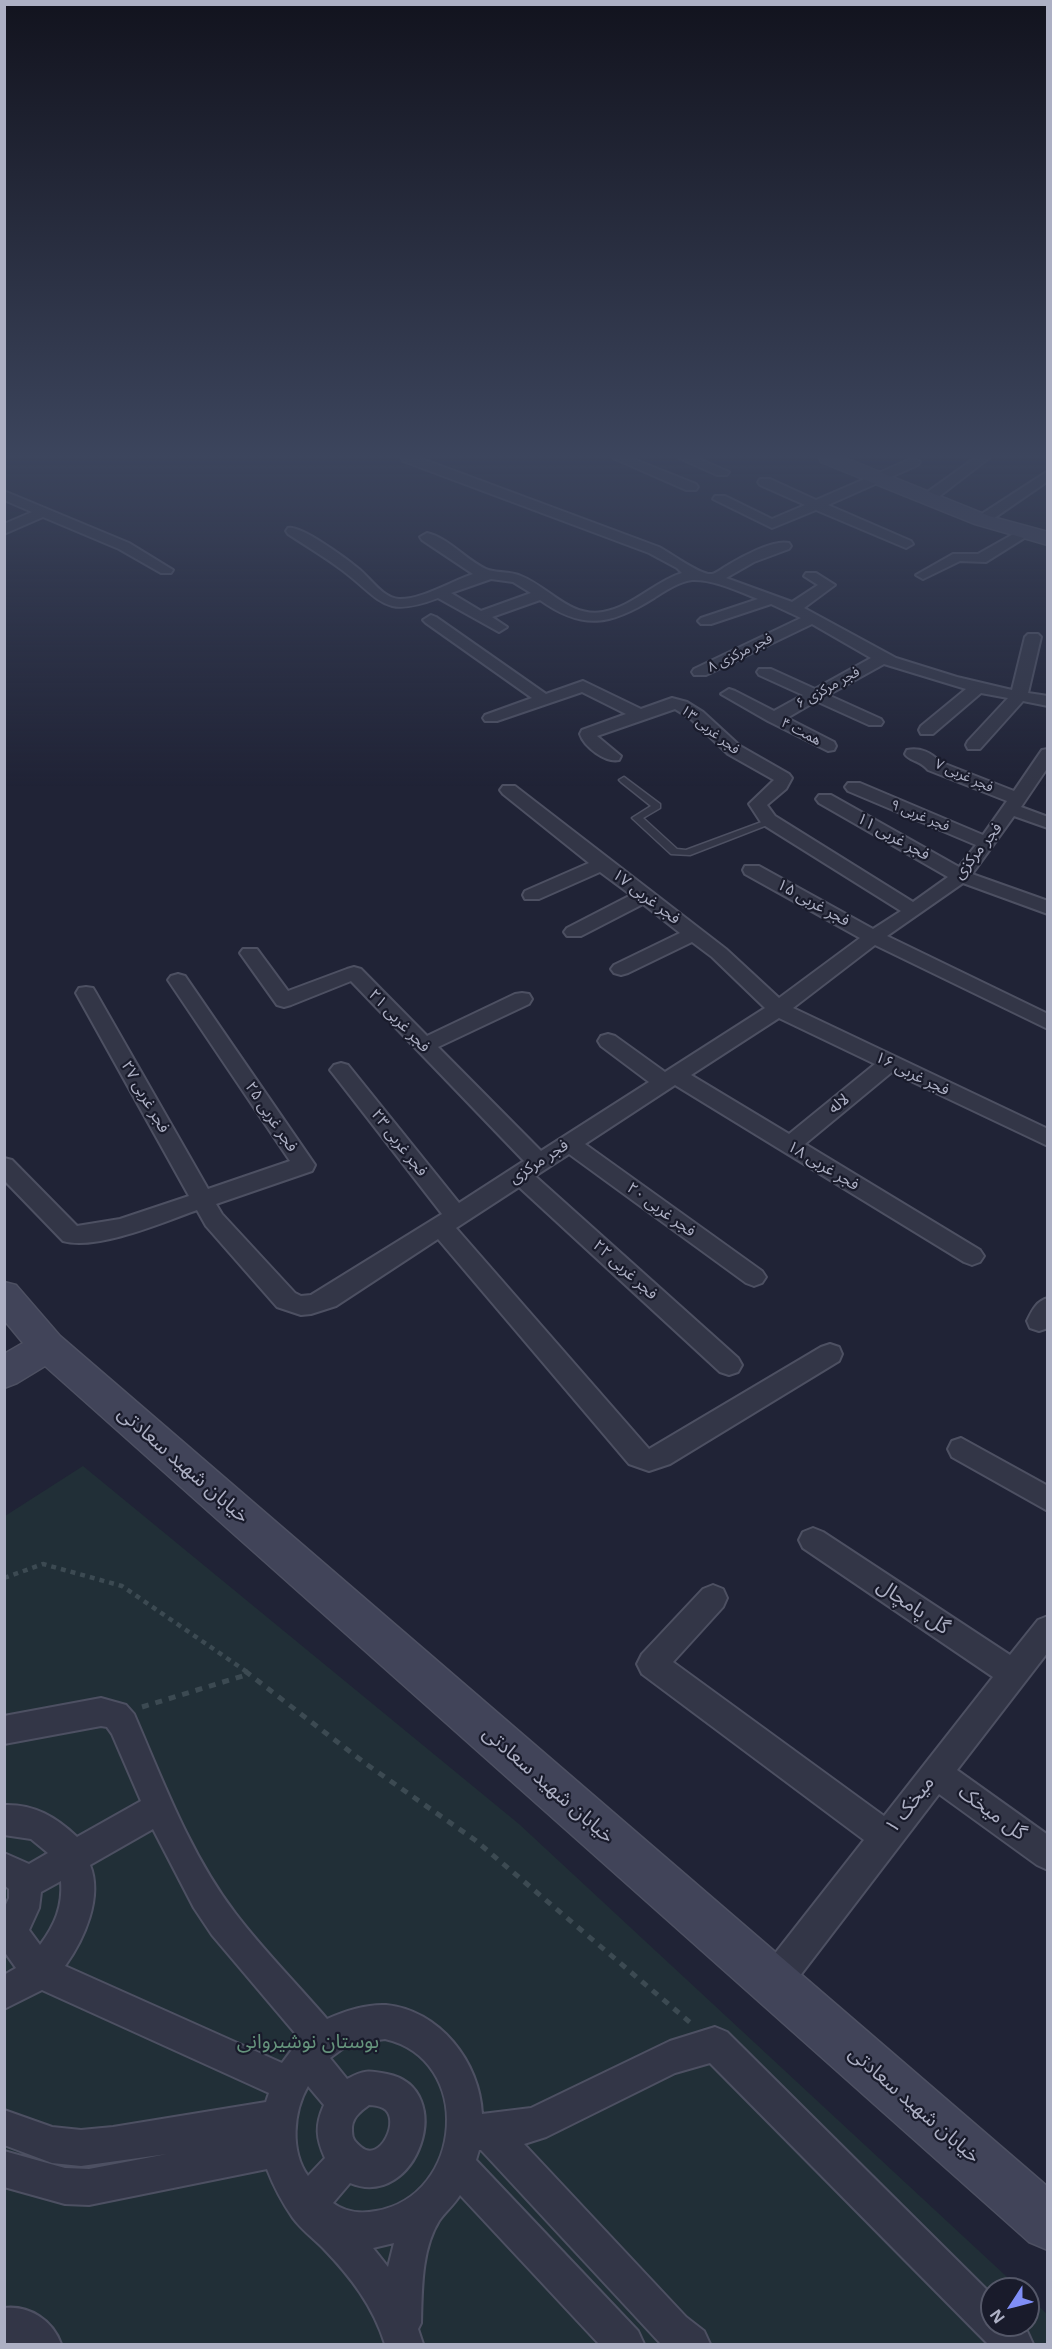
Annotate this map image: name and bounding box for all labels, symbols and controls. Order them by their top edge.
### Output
street label: فجر مرکزی ۸ [705,630,775,676]
street label: فجر مرکزی ۶ [793,664,863,712]
street label: فجر غربی ۱۳ [677,702,743,758]
street label: همت ۴ [778,714,824,750]
street label: فجر غربی ۷ [932,756,996,796]
street label: فجر غربی ۹ [888,797,952,835]
street label: فجر غربی ۱۱ [853,809,933,865]
street label: فجر مرکزی [949,819,1007,883]
street label: فجر غربی ۱۷ [608,865,684,929]
street label: فجر غربی ۱۵ [773,875,853,931]
street label: فجر غربی ۲۱ [364,985,434,1057]
street label: فجر غربی ۱۶ [872,1048,952,1100]
street label: فجر غربی ۲۷ [117,1057,173,1137]
street label: فجر غربی ۲۵ [241,1078,301,1156]
street label: لاله [825,1090,853,1118]
street label: فجر غربی ۲۳ [367,1105,431,1181]
street label: فجر مرکزی [506,1136,572,1188]
street label: فجر غربی ۱۸ [784,1137,862,1195]
street label: فجر غربی ۲۰ [623,1179,699,1241]
street label: فجر غربی ۲۲ [589,1236,661,1304]
street label: خیابان شهید سعادتی [112,1401,254,1529]
street label: گل پامچال [872,1574,954,1640]
street label: خیابان شهید سعادتی [477,1721,619,1849]
street label: میخک ۱ [880,1771,940,1839]
street label: گل میخک [953,1780,1031,1846]
park label: بوستان نوشیروانی [237,2030,379,2054]
street label: خیابان شهید سعادتی [843,2041,985,2169]
north arrow [980,2277,1040,2337]
text: N [984,2305,1010,2328]

